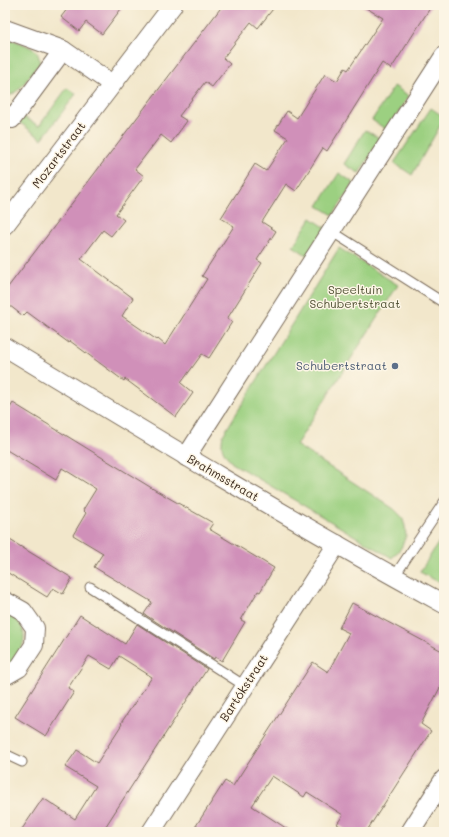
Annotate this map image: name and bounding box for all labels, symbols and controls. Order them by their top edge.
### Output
street label: Mozartstraat [28,118,89,191]
park label: Speeltuin Schubertstraat [310,281,400,311]
place label: Schubertstraat [296,357,387,373]
marker: Schubertstraat [390,361,400,371]
street label: Brahmsstraat [185,450,262,504]
street label: Bartókstraat [215,651,271,724]

